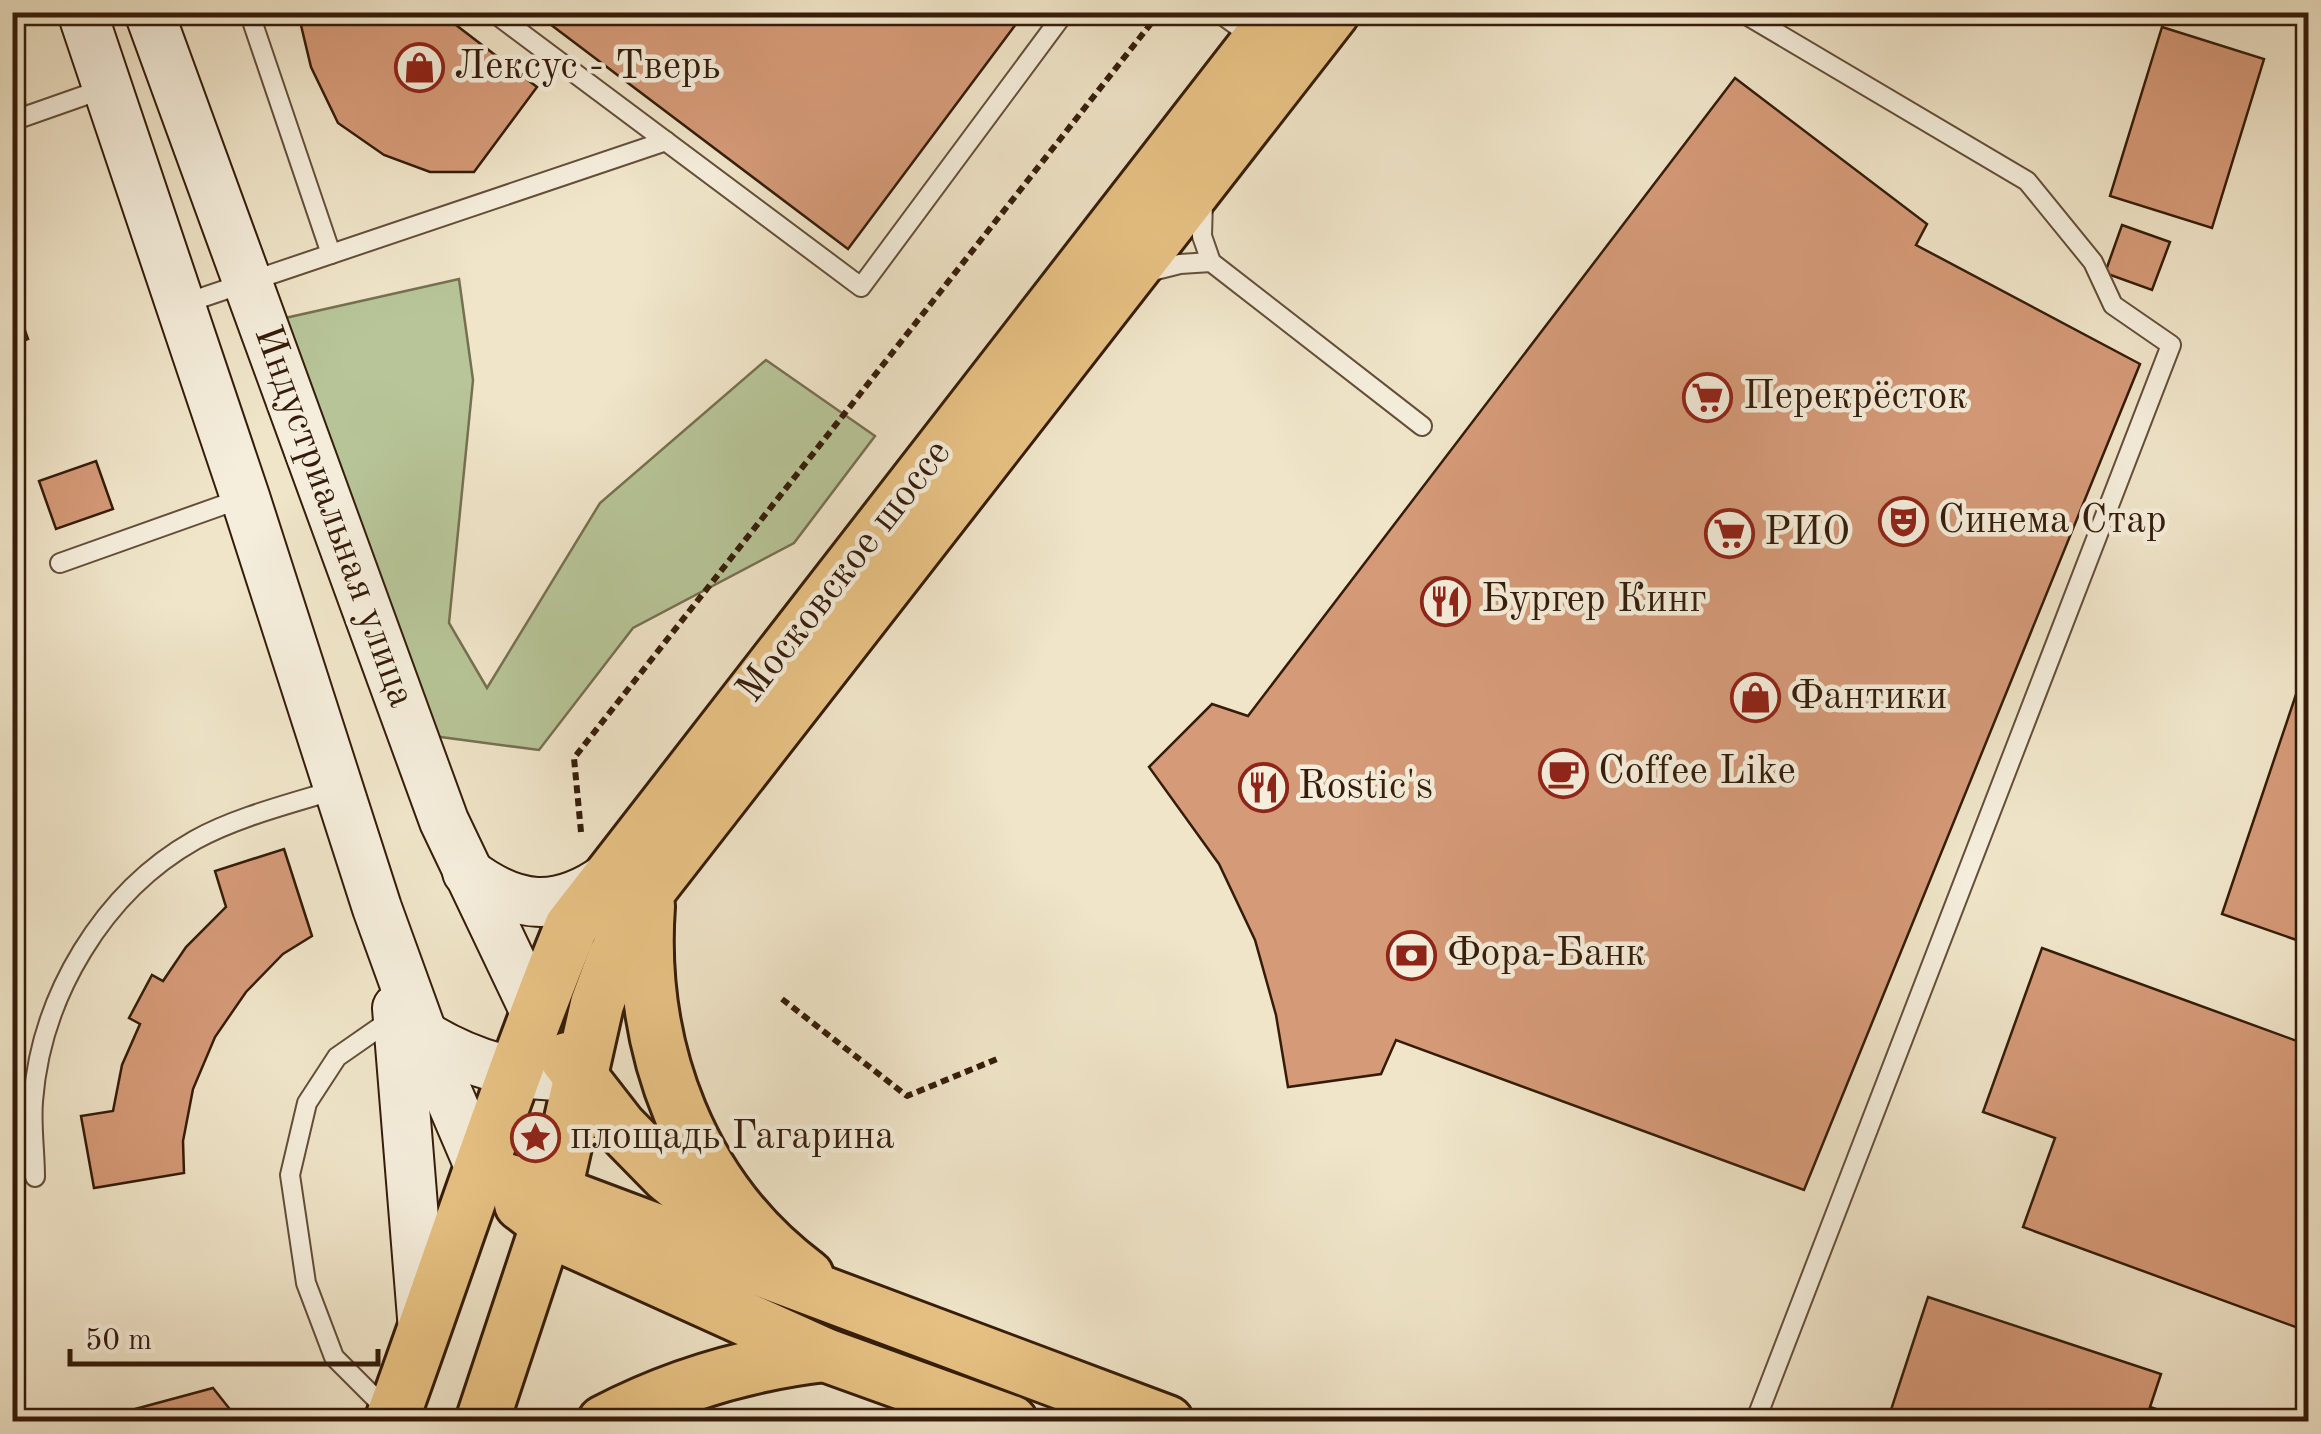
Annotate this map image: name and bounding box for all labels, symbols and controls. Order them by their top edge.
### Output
shop icon: Лексус - Тверь [393,42,445,94]
place label: Лексус - Тверь [454,48,720,88]
street label: Индустриальная улица [245,321,421,713]
supermarket icon: Перекрёсток [1682,372,1734,424]
place label: Перекрёсток [1743,378,1967,418]
street label: Московское шоссе [731,433,959,711]
theatre icon: Синема Стар [1877,496,1929,548]
place label: Синема Стар [1938,502,2167,542]
supermarket icon: РИО [1703,508,1755,560]
place label: РИО [1764,514,1850,554]
restaurant icon: Бургер Кинг [1420,575,1472,627]
place label: Бургер Кинг [1481,581,1707,621]
shop icon: Фантики [1729,672,1781,724]
place label: Фантики [1790,678,1947,718]
cafe icon: Coffee Like [1537,747,1589,799]
place label: Coffee Like [1598,753,1796,793]
restaurant icon: Rostic's [1237,762,1289,814]
place label: Rostic's [1298,768,1433,808]
bank icon: Фора-Банк [1386,929,1438,981]
place label: Фора-Банк [1447,935,1646,975]
place icon: площадь Гагарина [509,1112,561,1164]
place label: площадь Гагарина [570,1118,895,1158]
scale bar [70,1304,378,1366]
text: 50 m [85,1326,152,1356]

